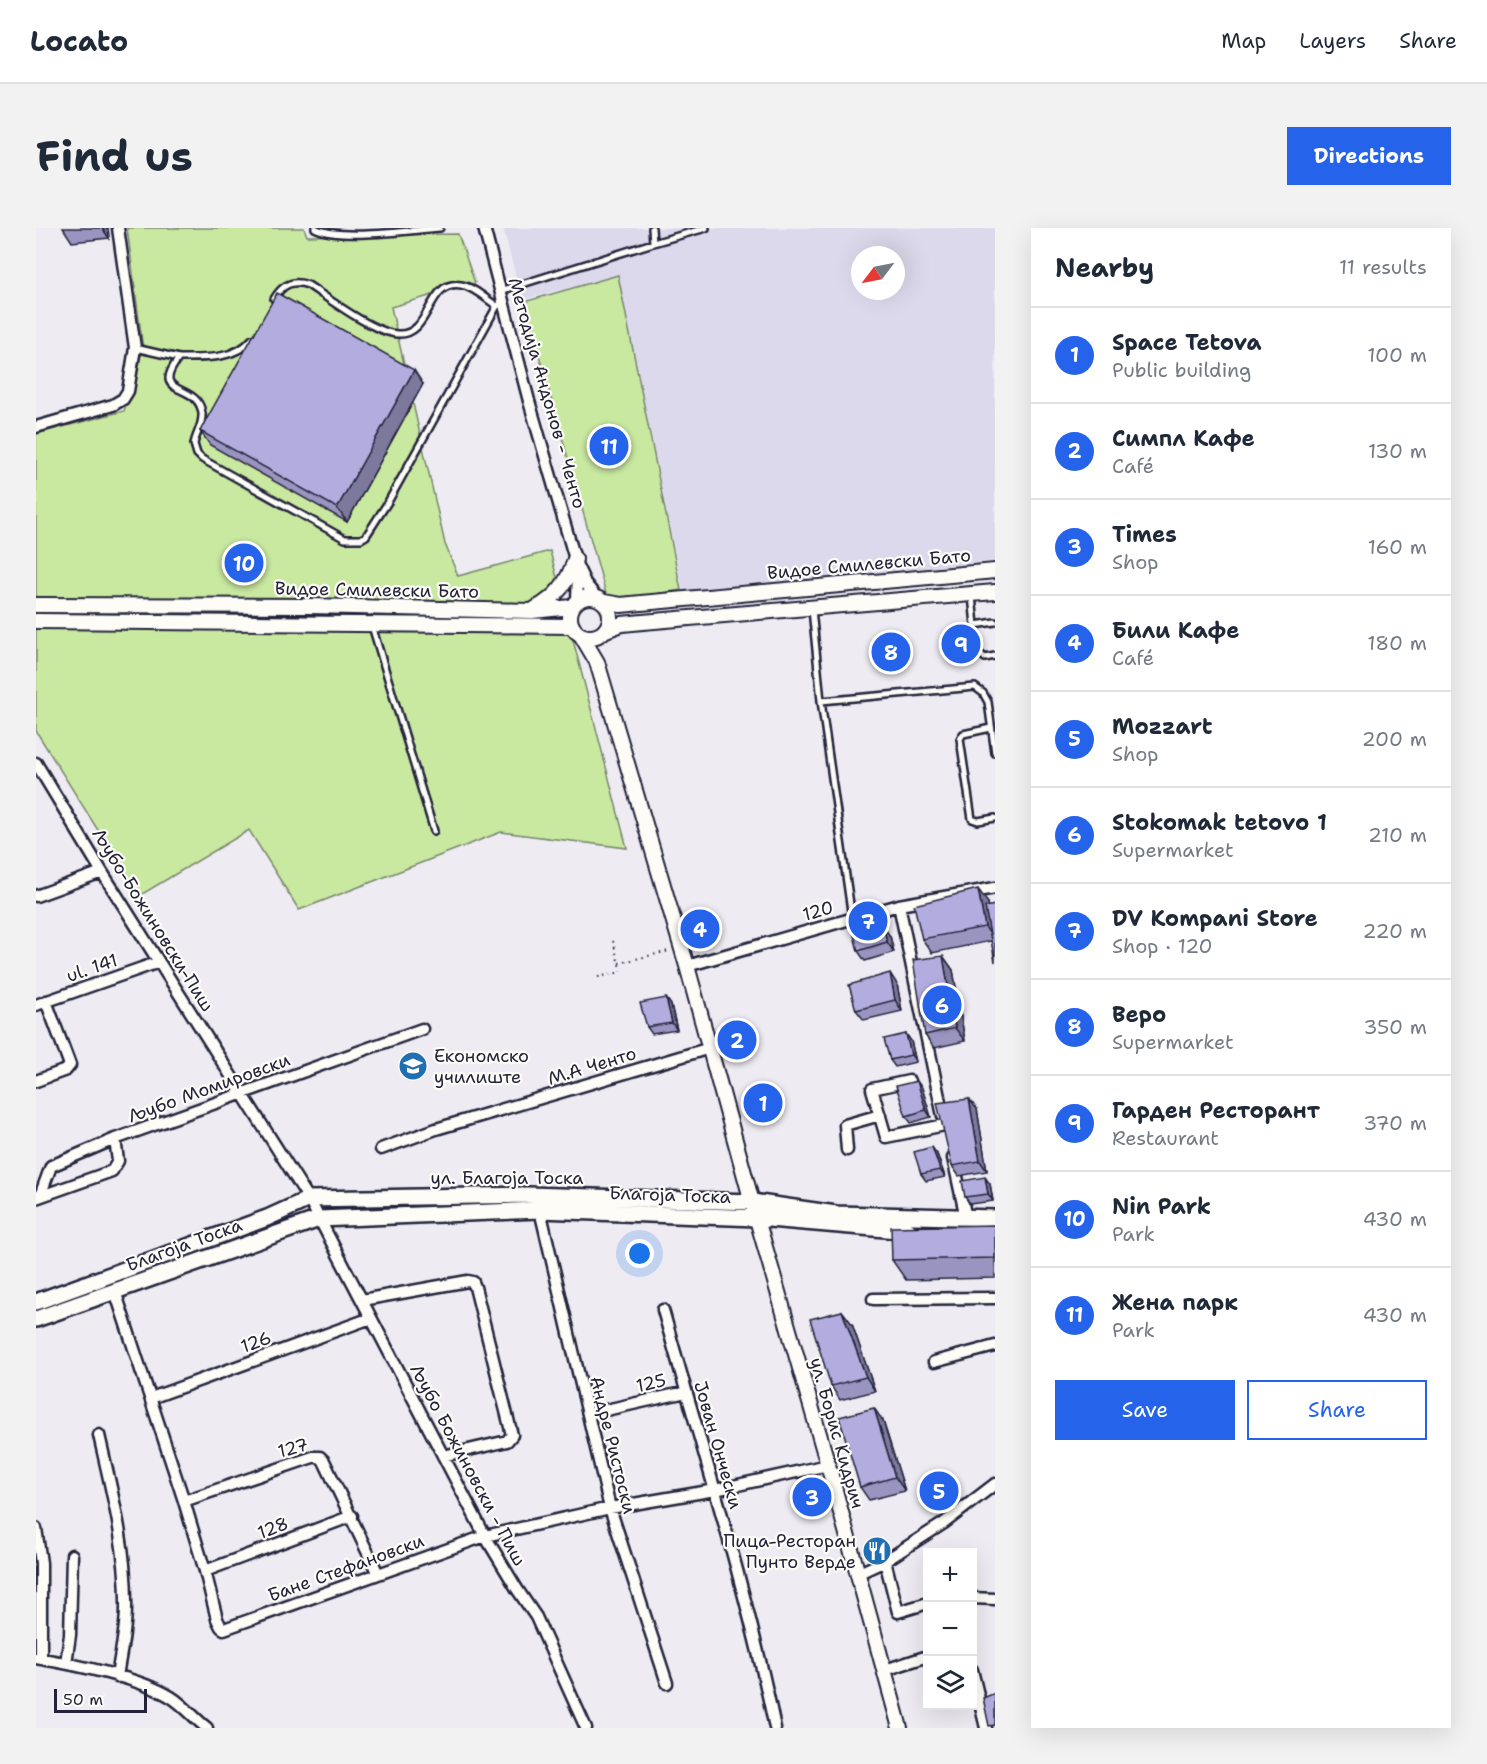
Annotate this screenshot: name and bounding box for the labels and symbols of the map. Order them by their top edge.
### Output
north arrow [851,246,905,300]
street label: Методија Андонов - Ченто [502,275,592,511]
pin: 11 [590,424,628,468]
pin: 10 [224,540,264,586]
street label: Видое Смилевски Бато [766,543,972,585]
street label: Видое Смилевски Бато [275,576,479,604]
pin: 9 [942,622,980,666]
pin: 8 [872,630,910,674]
street label: Љубо-Божиновски-Пиш [87,824,219,1016]
street label: 120 [800,895,836,927]
pin: 7 [848,898,888,944]
pin: 4 [680,906,720,952]
street label: ul. 141 [63,948,121,988]
pin: 6 [922,982,962,1028]
pin: 2 [718,1018,756,1062]
street label: М.А Ченто [545,1041,639,1091]
place label: Економско училиште [434,1044,529,1089]
street label: Љубо Момировски [125,1047,294,1129]
school or university icon: Економско училиште [397,1050,429,1082]
pin: 1 [744,1080,782,1126]
street label: ул. Благоја Тоска [431,1166,583,1190]
street label: Благоја Тоска [609,1181,731,1209]
street label: Благоја Тоска [123,1213,245,1277]
your location [625,1239,654,1268]
street label: 126 [237,1325,275,1359]
street label: ул. Борис Кидрич [804,1355,870,1511]
street label: Љубо Божиновски - Пиш [405,1360,531,1570]
street label: 125 [634,1368,668,1398]
street label: Андре Ристоски [584,1374,642,1516]
street label: Јован Ончески [688,1378,748,1512]
street label: 127 [275,1432,311,1464]
pin: 5 [920,1468,958,1514]
pin: 3 [792,1474,832,1520]
street label: 128 [254,1511,292,1545]
street label: Бане Стефановски [265,1528,428,1607]
place label: Пица-Ресторан Пунто Верде [723,1529,856,1574]
restaurant icon: Пица-Ресторан Пунто Верде [861,1535,893,1567]
scale bar [54,1686,147,1714]

